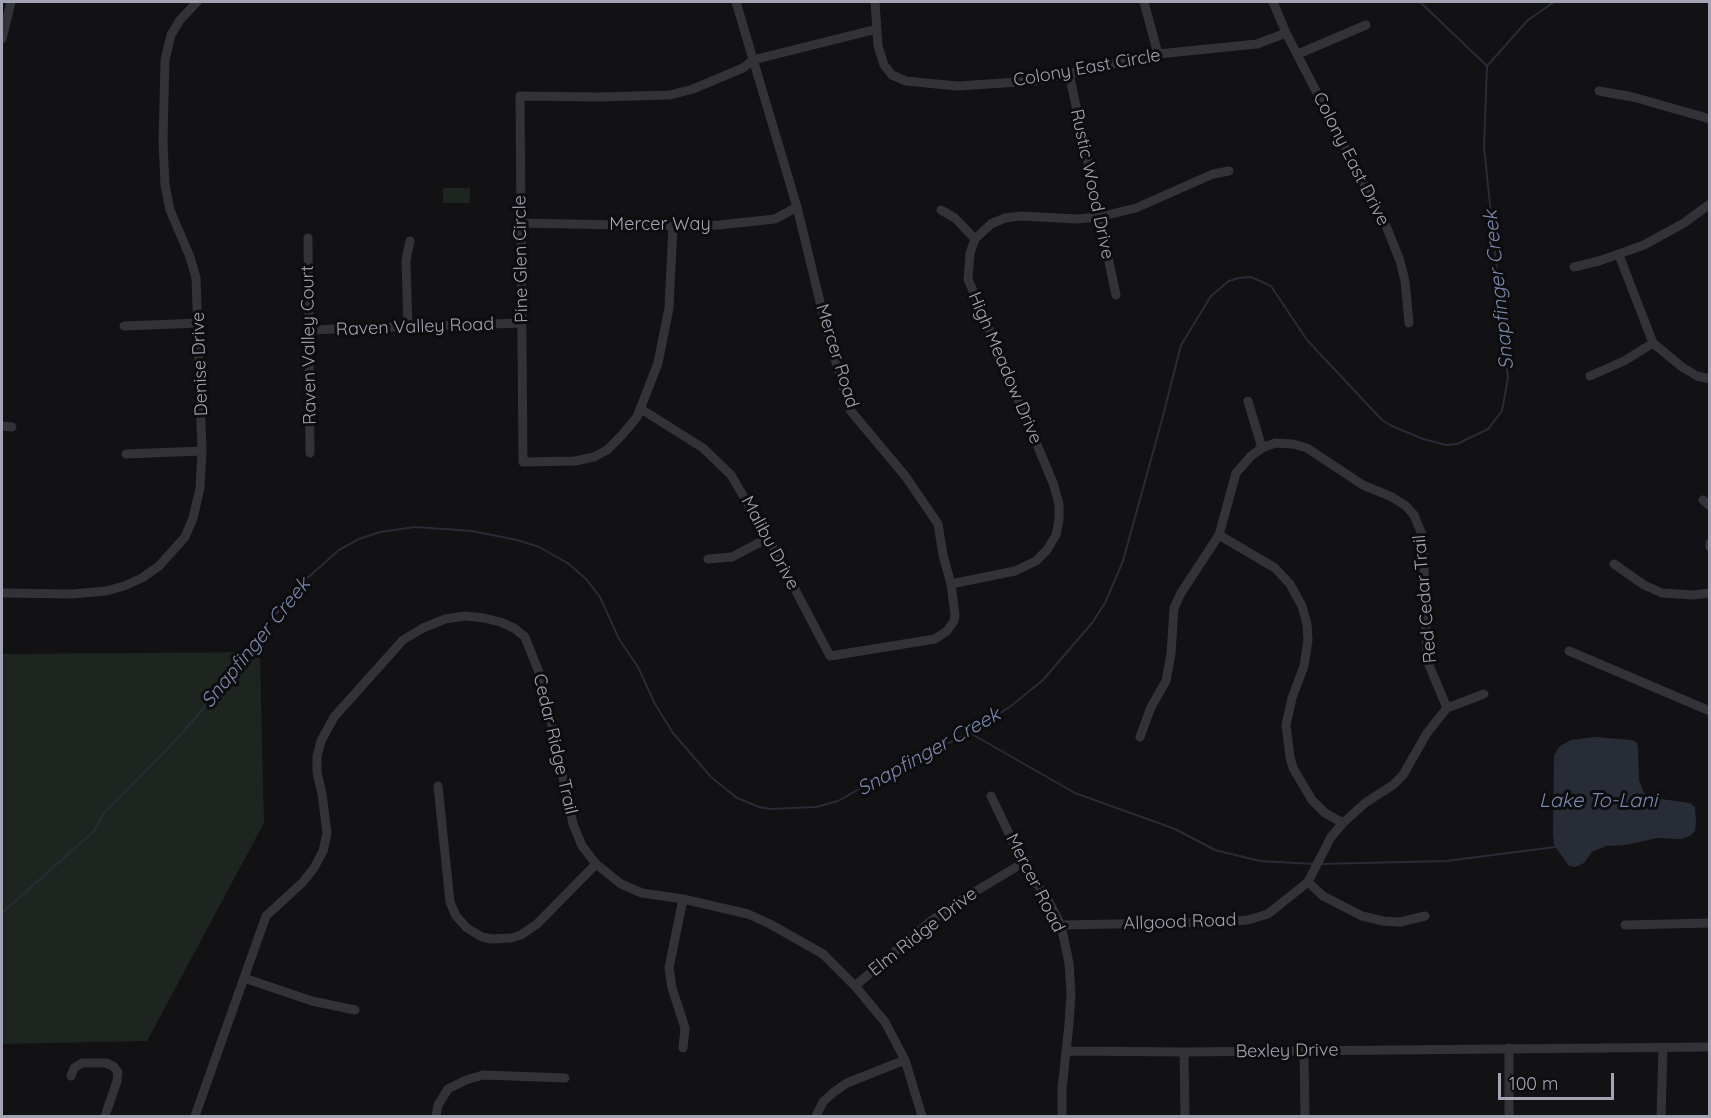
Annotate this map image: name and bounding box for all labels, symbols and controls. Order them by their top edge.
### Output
street label: Colony East Circle [1012,44,1162,92]
street label: Colony East Drive [1308,89,1394,229]
street label: Rustic Wood Drive [1066,107,1118,261]
street label: Pine Glen Circle [509,195,533,323]
water label: Snapfinger Creek [1479,209,1519,371]
street label: Mercer Way [609,214,711,236]
street label: Raven Valley Court [297,265,321,425]
street label: High Meadow Drive [963,289,1047,447]
street label: Mercer Road [811,301,863,411]
street label: Denise Drive [187,311,213,417]
street label: Raven Valley Road [335,313,495,341]
street label: Malibu Drive [736,492,804,594]
street label: Red Cedar Trail [1409,534,1441,664]
water label: Snapfinger Creek [196,573,316,713]
street label: Cedar Ridge Trail [528,672,582,816]
water label: Snapfinger Creek [853,703,1005,801]
water label: Lake To-Lani [1539,789,1657,813]
street label: Mercer Road [1001,830,1069,936]
street label: Elm Ridge Drive [864,883,982,981]
street label: Allgood Road [1123,909,1237,935]
street label: Bexley Drive [1235,1039,1339,1063]
scale bar [1501,1061,1616,1099]
text: 100 m [1509,1072,1558,1095]

